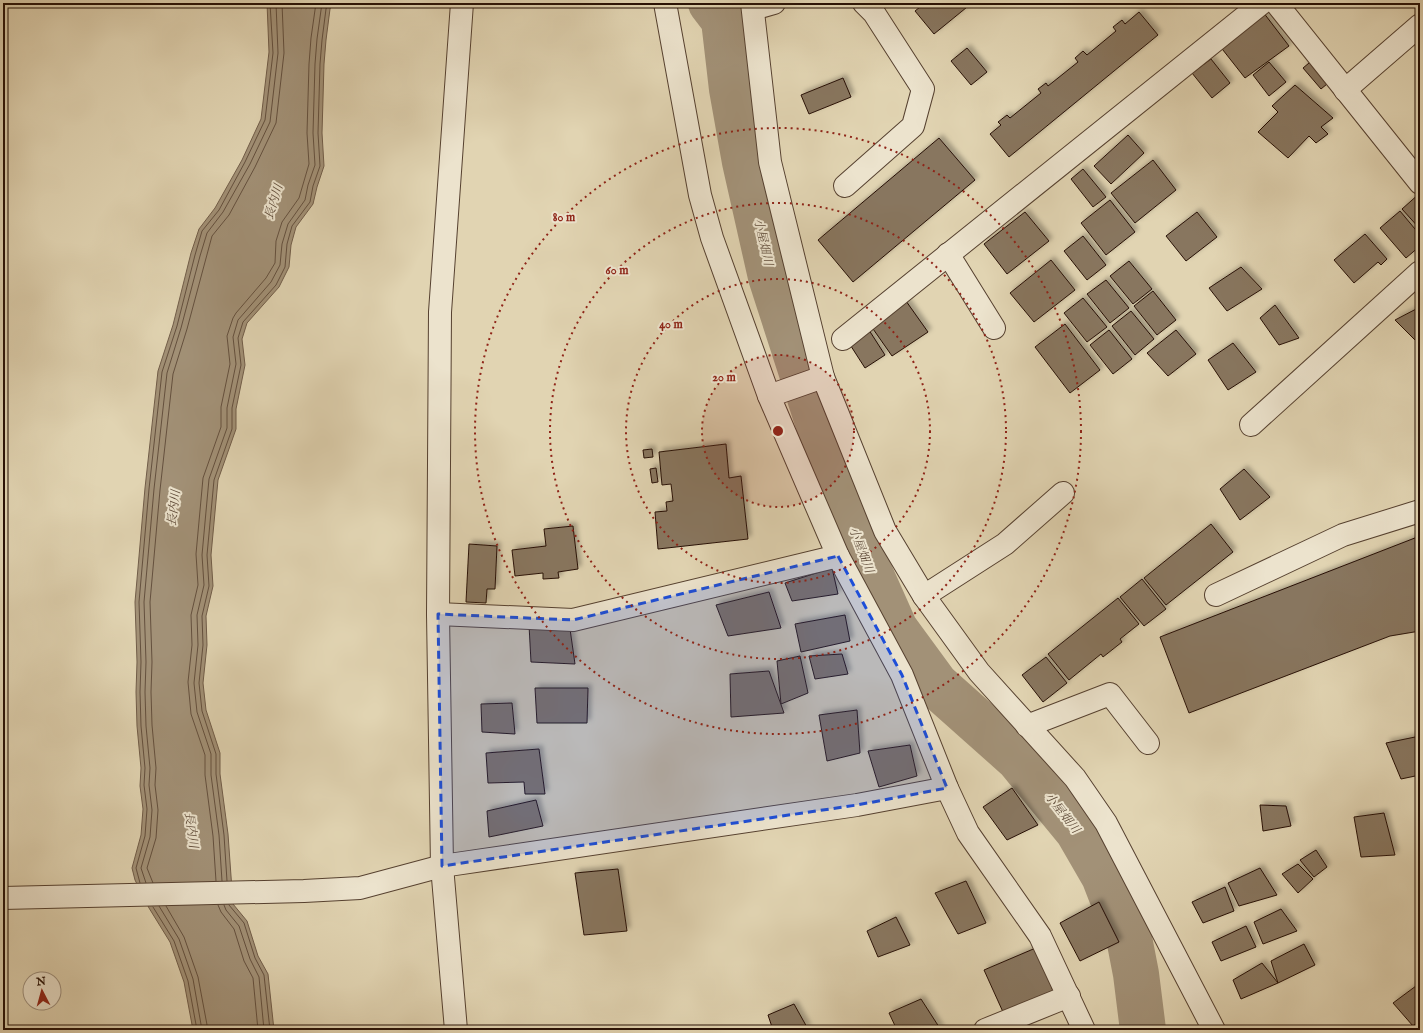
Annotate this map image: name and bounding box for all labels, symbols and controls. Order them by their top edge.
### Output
water label: 長内川 [262,181,287,221]
text: 80 m [553,210,576,225]
water label: 小屋畑川 [750,217,776,269]
text: 60 m [606,263,629,278]
text: 40 m [659,317,684,332]
text: 20 m [712,370,736,385]
centre of rings [771,424,785,438]
water label: 長内川 [164,487,184,527]
water label: 小屋畑川 [845,525,877,577]
water label: 小屋畑川 [1041,789,1084,838]
water label: 長内川 [181,811,201,851]
north arrow [22,971,62,1011]
text: N [35,975,47,990]

